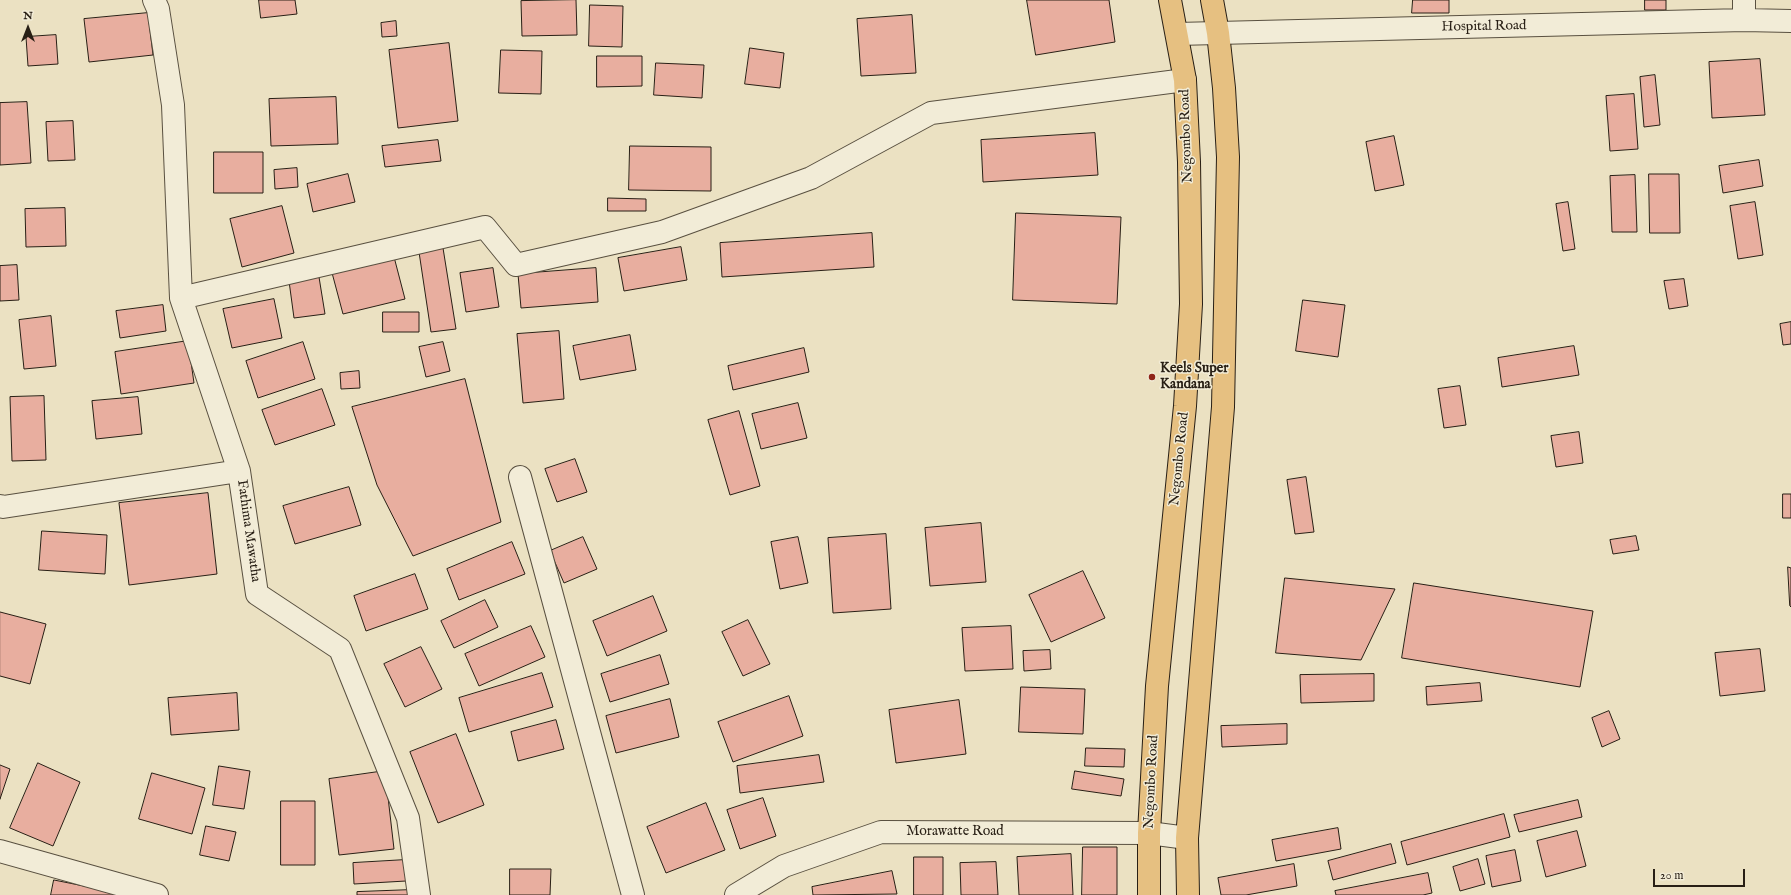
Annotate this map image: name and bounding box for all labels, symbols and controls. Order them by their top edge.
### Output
north arrow [8,8,48,48]
text: N [23,9,33,23]
street label: Hospital Road [1441,18,1527,36]
street label: Negombo Road [1177,89,1197,183]
place label: Keels Super Kandana [1160,361,1228,394]
marker: Keels Super Kandana [1147,372,1157,382]
street label: Negombo Road [1167,411,1193,507]
street label: Fathima Mawatha [232,479,264,583]
street label: Negombo Road [1141,735,1163,829]
street label: Morawatte Road [906,824,1004,840]
scale bar [1655,861,1747,887]
text: 20 m [1660,868,1683,883]

